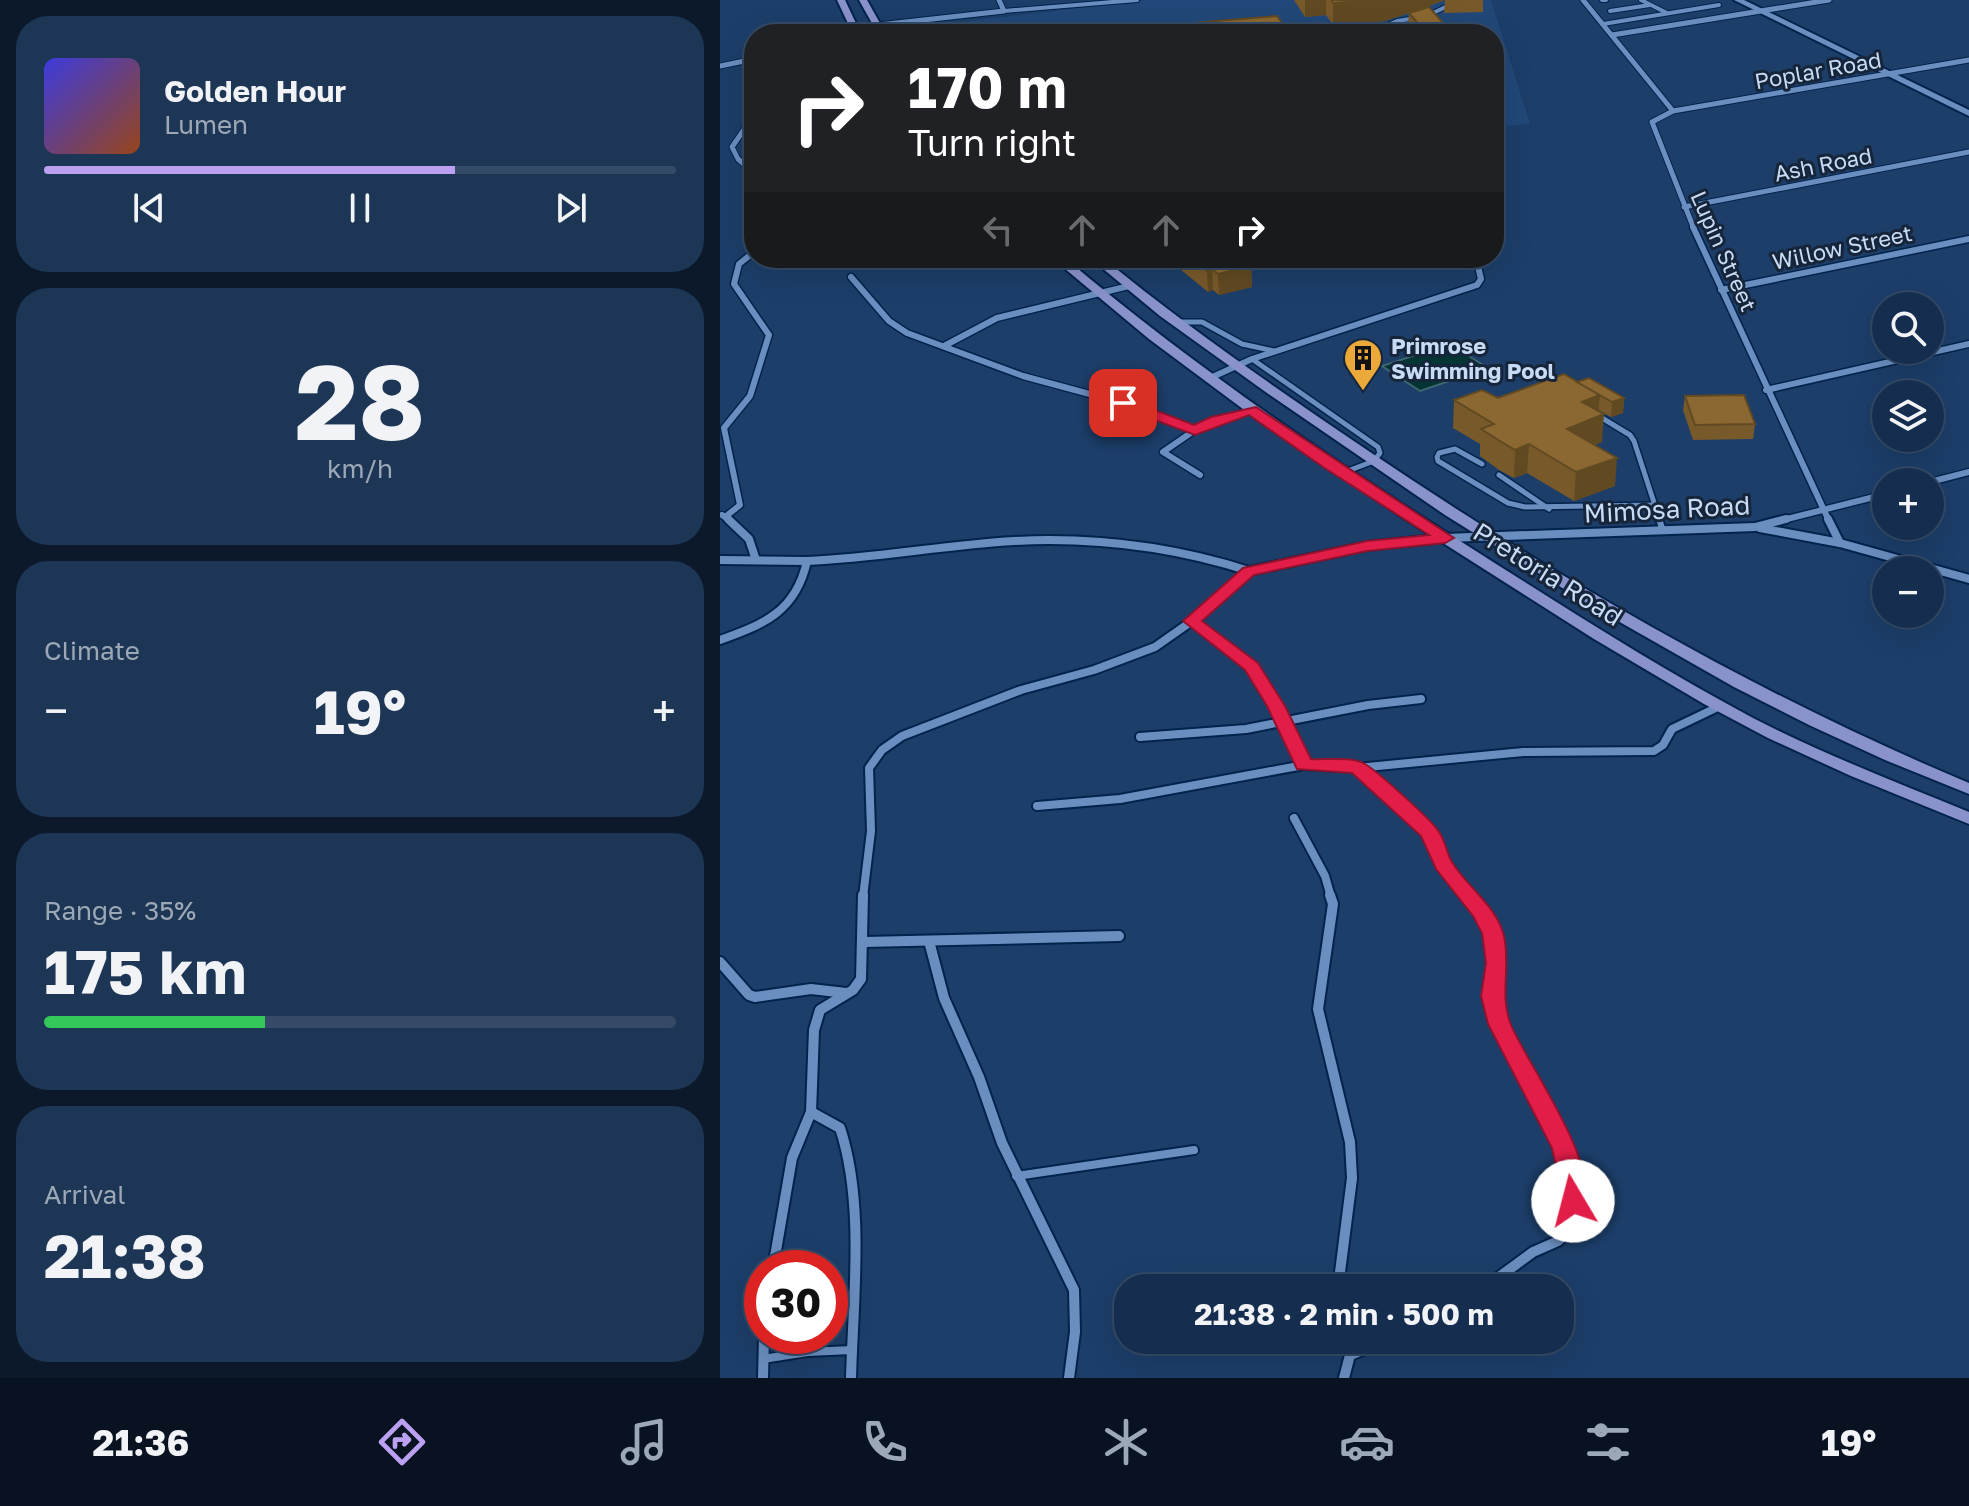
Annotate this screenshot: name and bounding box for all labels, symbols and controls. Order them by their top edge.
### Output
street label: Poplar Road [1752,46,1884,94]
text: 170 m [908,53,1067,120]
icon: right [776,56,880,160]
text: Golden Hour [164,73,346,109]
text: Lumen [164,109,248,140]
text: Turn right [908,121,1076,164]
street label: Ash Road [1772,141,1874,187]
icon: previous [127,186,171,230]
icon: pause [338,186,382,230]
icon: next [549,186,593,230]
street label: Lupin Street [1685,187,1763,315]
icon: left [976,208,1020,252]
icon: ahead [1060,208,1104,252]
icon: ahead [1144,208,1188,252]
icon: right [1228,208,1272,252]
street label: Willow Street [1770,219,1914,275]
map controls [1872,292,1944,628]
button: search [1872,292,1944,364]
place label: Primrose Swimming Pool [1391,332,1555,384]
building icon: Primrose Swimming Pool [1342,337,1384,392]
text: 28 [295,338,425,463]
pin [1089,369,1157,437]
button: layers [1872,380,1944,452]
icon: arrive [1101,381,1145,425]
text: km/h [327,453,393,484]
button: + [1872,468,1944,540]
street label: Mimosa Road [1583,489,1751,529]
street label: Pretoria Road [1468,516,1628,632]
button: − [1872,556,1944,628]
text: Climate [44,635,140,666]
text: 19° [314,675,406,747]
text: − [44,684,68,737]
text: + [652,684,676,737]
text: Range · 35% [44,895,196,926]
text: 175 km [44,935,247,1007]
position arrow [1531,1159,1615,1243]
text: Arrival [44,1179,125,1210]
text: 21:38 [44,1219,206,1291]
speed limit sign: 30 [744,1250,848,1354]
text: 21:38 · 2 min · 500 m [1194,1296,1494,1332]
icon: directions [374,1414,430,1470]
icon: music [616,1414,672,1470]
icon: phone [857,1414,913,1470]
icon: climate [1098,1414,1154,1470]
icon: car [1339,1414,1395,1470]
icon: filters [1580,1414,1636,1470]
text: 21:36 [93,1421,189,1464]
text: 19° [1821,1421,1876,1464]

